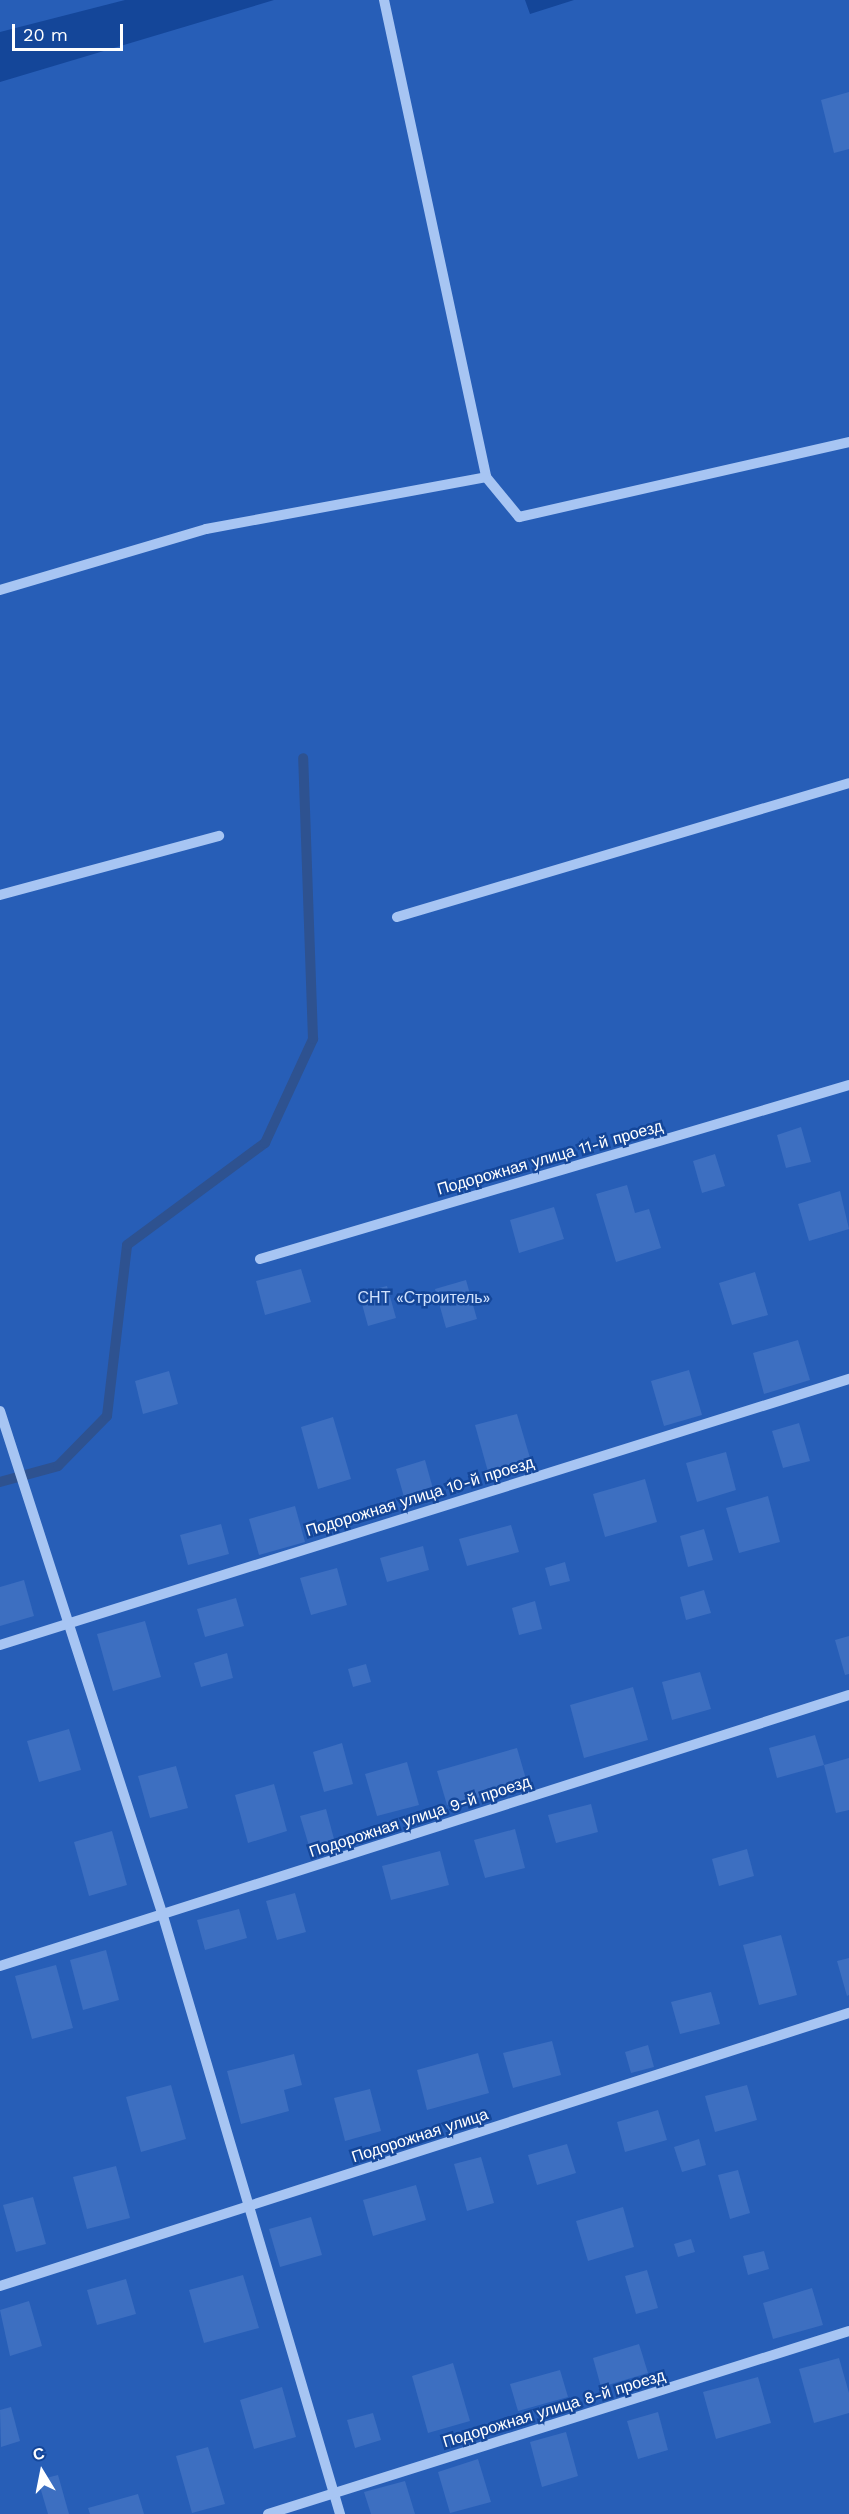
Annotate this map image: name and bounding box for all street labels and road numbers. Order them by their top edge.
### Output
street label: Подорожная улица 11-й проезд [435,1116,665,1200]
street label: Подорожная улица 10-й проезд [303,1453,537,1541]
street label: Подорожная улица 9-й проезд [307,1772,533,1862]
street label: Подорожная улица [349,2105,491,2167]
street label: Подорожная улица 8-й проезд [440,2366,668,2452]

